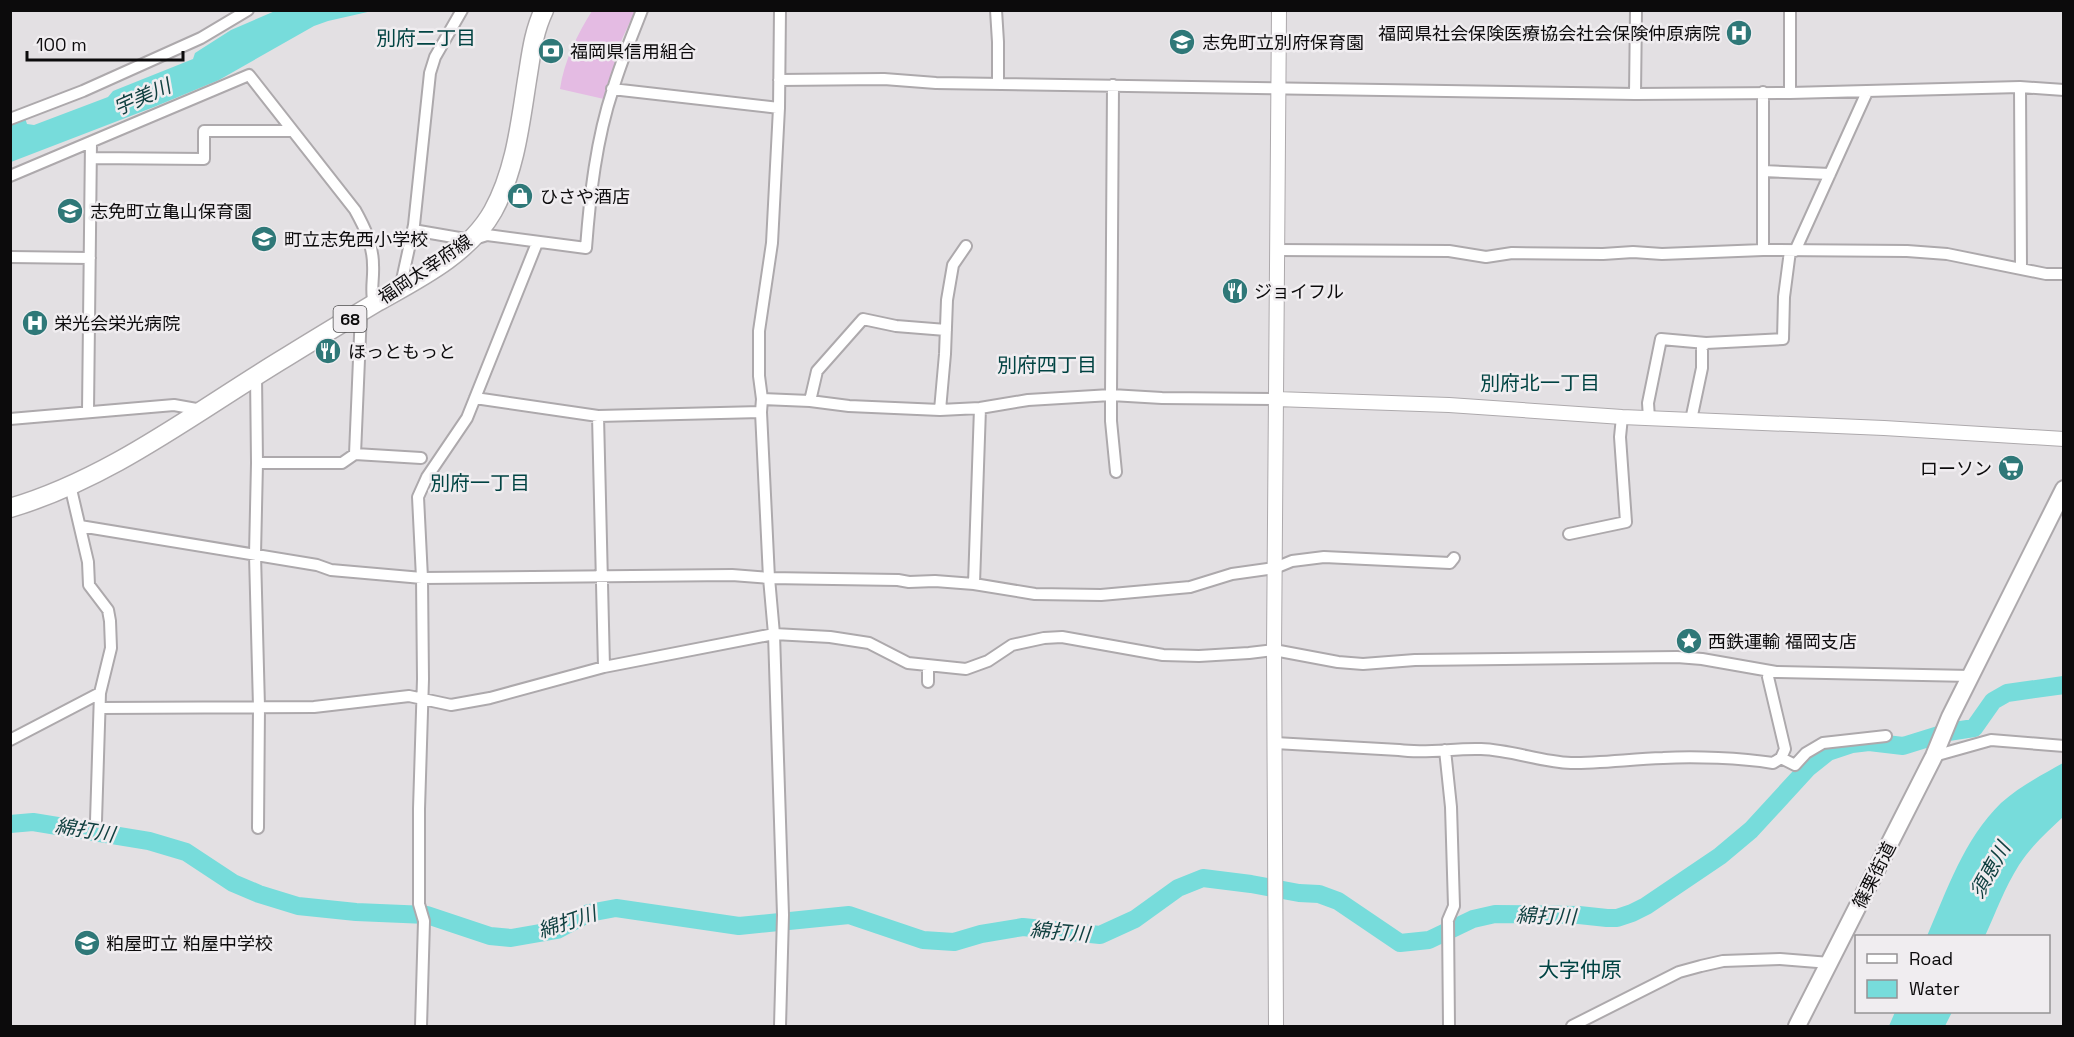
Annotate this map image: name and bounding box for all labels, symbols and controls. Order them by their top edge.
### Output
hospital icon: 福岡県社会保険医療協会社会保険仲原病院 [1724,18,1754,48]
place label: 福岡県社会保険医療協会社会保険仲原病院 [1378,22,1720,45]
scale bar [27,24,183,62]
district label: 別府二丁目 [376,25,476,51]
school or university icon: 志免町立別府保育園 [1167,27,1197,57]
place label: 志免町立別府保育園 [1202,31,1364,54]
text: 100 m [36,33,87,56]
bank icon: 福岡県信用組合 [536,36,566,66]
place label: 福岡県信用組合 [570,40,696,63]
water label: 宇美川 [109,72,177,121]
shop icon: ひさや酒店 [505,181,535,211]
place label: ひさや酒店 [540,185,630,208]
school or university icon: 志免町立亀山保育園 [55,196,85,226]
place label: 志免町立亀山保育園 [90,200,252,223]
school or university icon: 町立志免西小学校 [249,224,279,254]
place label: 町立志免西小学校 [284,228,428,251]
street label: 福岡太宰府線 [374,229,476,309]
restaurant icon: ジョイフル [1220,276,1250,306]
place label: ジョイフル [1254,280,1344,303]
road number: 68 [334,306,366,332]
hospital icon: 栄光会栄光病院 [20,308,50,338]
place label: 栄光会栄光病院 [54,312,180,335]
restaurant icon: ほっともっと [313,336,343,366]
place label: ほっともっと [348,340,456,363]
district label: 別府四丁目 [997,352,1097,378]
district label: 別府北一丁目 [1480,370,1600,396]
supermarket icon: ローソン [1996,453,2026,483]
place label: ローソン [1920,457,1992,480]
district label: 別府一丁目 [430,470,530,496]
place icon: 西鉄運輸 福岡支店 [1674,626,1704,656]
place label: 西鉄運輸 福岡支店 [1708,630,1857,653]
water label: 綿打川 [53,812,119,848]
water label: 須恵川 [1964,836,2017,903]
street label: 篠栗街道 [1847,838,1901,912]
water label: 綿打川 [534,900,601,944]
water label: 綿打川 [1516,902,1578,930]
water label: 綿打川 [1029,916,1093,948]
school or university icon: 粕屋町立 粕屋中学校 [72,928,102,958]
place label: 粕屋町立 粕屋中学校 [106,932,273,955]
legend [1855,935,2050,1013]
text: Road [1909,947,1953,970]
district label: 大字仲原 [1538,956,1622,983]
text: Water [1909,977,1960,1000]

